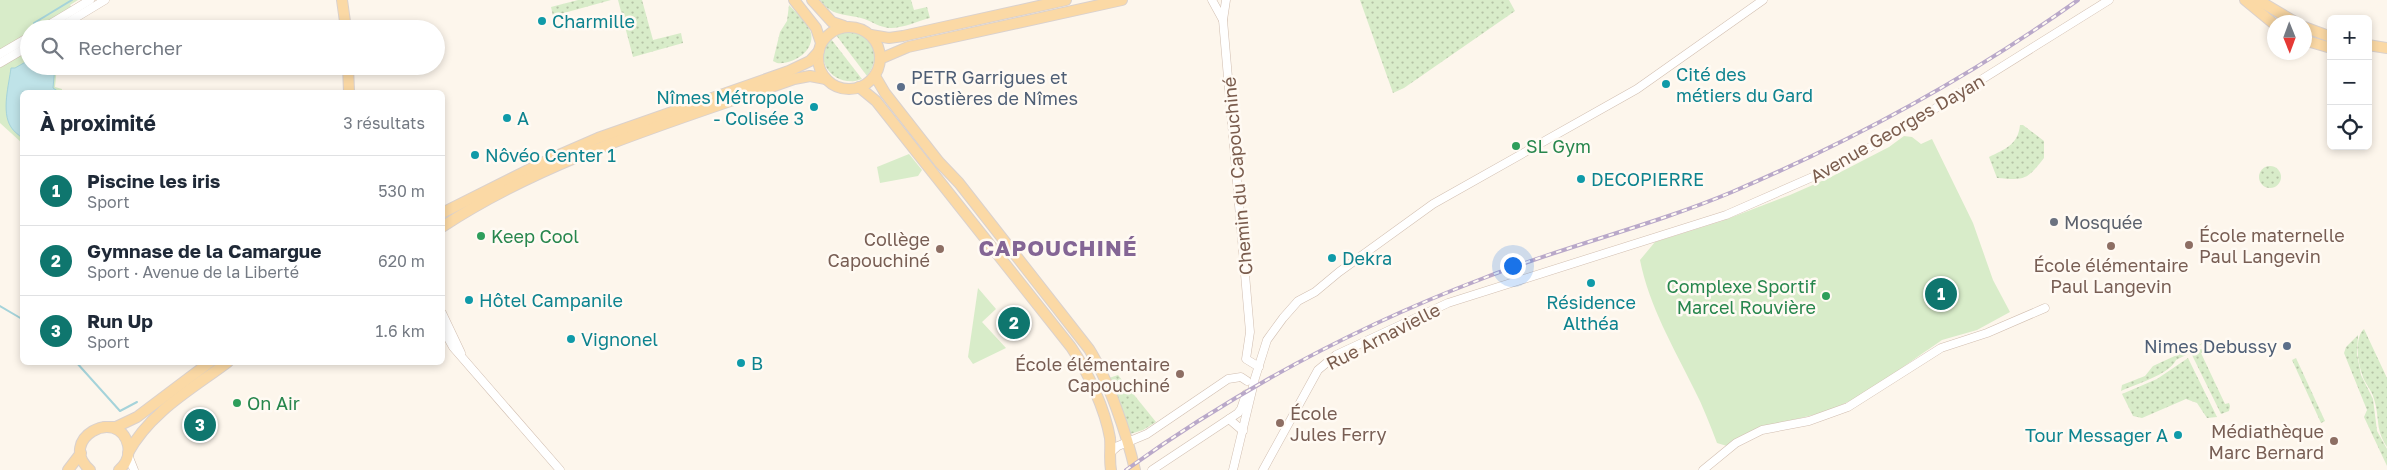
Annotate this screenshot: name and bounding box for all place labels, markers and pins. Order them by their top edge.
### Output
place label: Charmille [552,10,635,32]
marker: Charmille [536,15,548,27]
place label: Cité des métiers du Gard [1676,63,1813,106]
place label: PETR Garrigues et Costières de Nîmes [911,66,1078,109]
marker: Cité des métiers du Gard [1660,78,1672,90]
marker: PETR Garrigues et Costières de Nîmes [895,81,907,93]
place label: Nîmes Métropole - Colisée 3 [656,86,804,129]
marker: Nîmes Métropole - Colisée 3 [808,101,820,113]
place label: A [517,107,529,129]
marker: A [501,112,513,124]
place label: SL Gym [1526,135,1591,157]
marker: SL Gym [1510,140,1522,152]
place label: Nôvéo Center 1 [485,144,616,166]
marker: Nôvéo Center 1 [469,149,481,161]
place label: DECOPIERRE [1591,168,1704,190]
marker: DECOPIERRE [1575,173,1587,185]
place label: Mosquée [2064,211,2143,233]
marker: Mosquée [2048,216,2060,228]
place label: École maternelle Paul Langevin [2199,224,2345,267]
place label: Keep Cool [491,225,579,247]
place label: Collège Capouchiné [828,228,930,271]
marker: Keep Cool [475,230,487,242]
marker: École maternelle Paul Langevin [2183,239,2195,251]
marker: École élémentaire Paul Langevin [2105,240,2117,252]
marker: Collège Capouchiné [934,243,946,255]
place label: Dekra [1342,247,1392,269]
marker: Dekra [1326,252,1338,264]
place label: École élémentaire Paul Langevin [2033,254,2189,297]
place label: Complexe Sportif Marcel Rouvière [1666,275,1816,318]
pin: 1 [1925,275,1957,313]
marker: Résidence Althéa [1585,277,1597,289]
place label: Hôtel Campanile [479,289,623,311]
marker: Complexe Sportif Marcel Rouvière [1820,290,1832,302]
place label: Résidence Althéa [1546,291,1636,334]
marker: Hôtel Campanile [463,294,475,306]
pin: 2 [998,304,1030,342]
place label: Vignonel [581,328,658,350]
marker: Vignonel [565,333,577,345]
place label: Nimes Debussy [2144,335,2277,357]
marker: Nimes Debussy [2281,340,2293,352]
place label: B [751,352,763,374]
place label: École élémentaire Capouchiné [1015,353,1170,396]
marker: B [735,357,747,369]
marker: École élémentaire Capouchiné [1174,368,1186,380]
place label: On Air [247,392,300,414]
marker: On Air [231,397,243,409]
place label: École Jules Ferry [1290,402,1387,445]
pin: 3 [184,406,216,444]
marker: École Jules Ferry [1274,417,1286,429]
place label: Médiathèque Marc Bernard [2209,420,2324,463]
place label: Tour Messager A [2025,424,2168,446]
marker: Tour Messager A [2172,429,2184,441]
marker: Médiathèque Marc Bernard [2328,435,2340,447]

